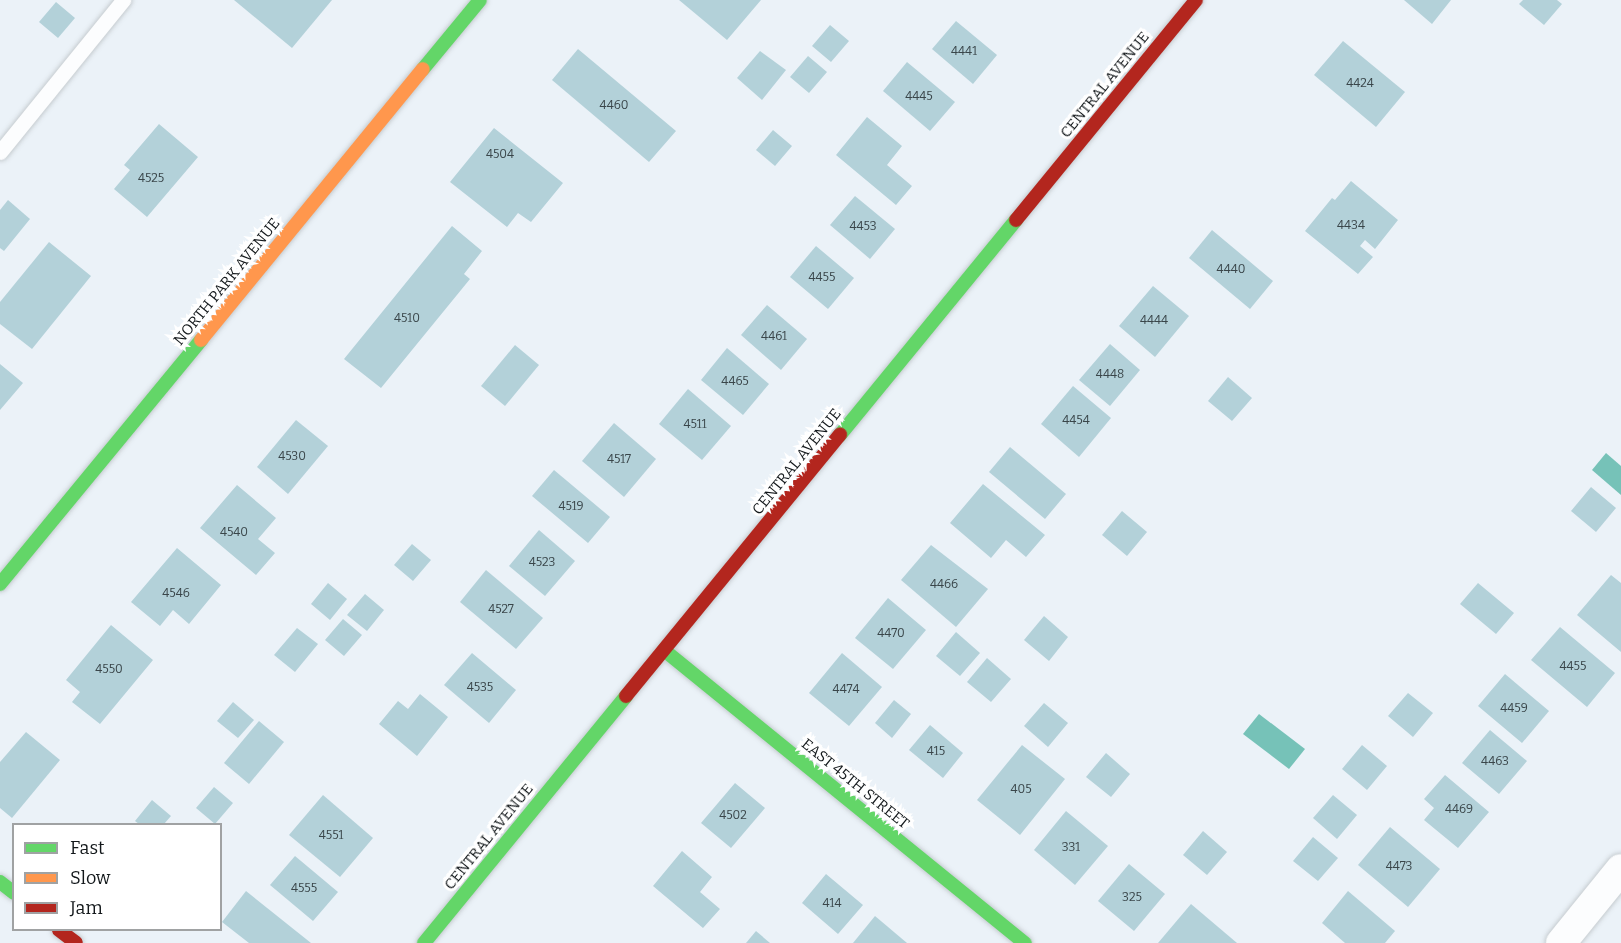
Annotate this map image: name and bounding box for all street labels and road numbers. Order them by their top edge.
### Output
street label: CENTRAL AVENUE [1057,28,1153,142]
street label: NORTH PARK AVENUE [170,215,284,349]
street label: CENTRAL AVENUE [749,405,845,519]
street label: EAST 45TH STREET [798,735,912,833]
street label: CENTRAL AVENUE [441,780,537,894]

